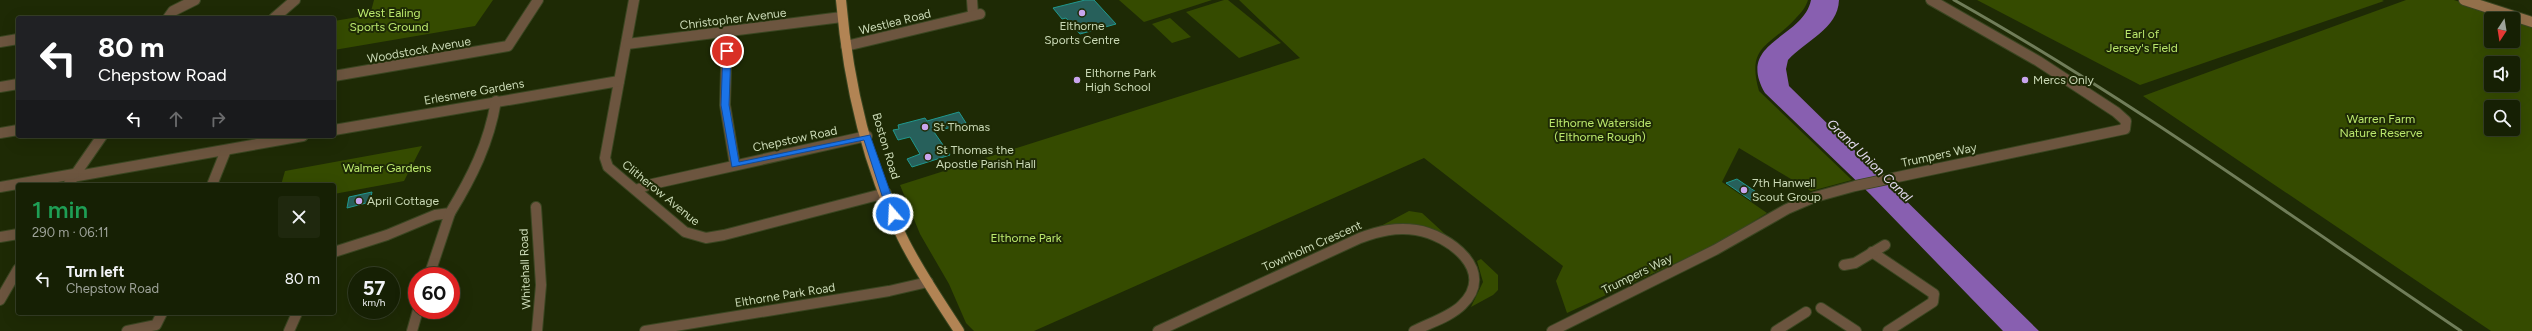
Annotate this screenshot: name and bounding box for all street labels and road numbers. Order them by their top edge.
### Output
street label: Christopher Avenue [679,5,787,32]
street label: Westlea Road [858,6,932,38]
street label: Woodstock Avenue [366,34,472,66]
street label: Erlesmere Gardens [423,76,526,108]
street label: Boston Road [869,111,903,181]
street label: Chepstow Road [752,123,838,155]
street label: Trumpers Way [1900,140,1979,170]
street label: Clitherow Avenue [619,157,703,229]
street label: Townholm Crescent [1260,218,1364,274]
street label: Whitehall Road [517,228,533,310]
street label: Trumpers Way [1599,251,1675,297]
street label: Elthorne Park Road [734,280,836,310]

